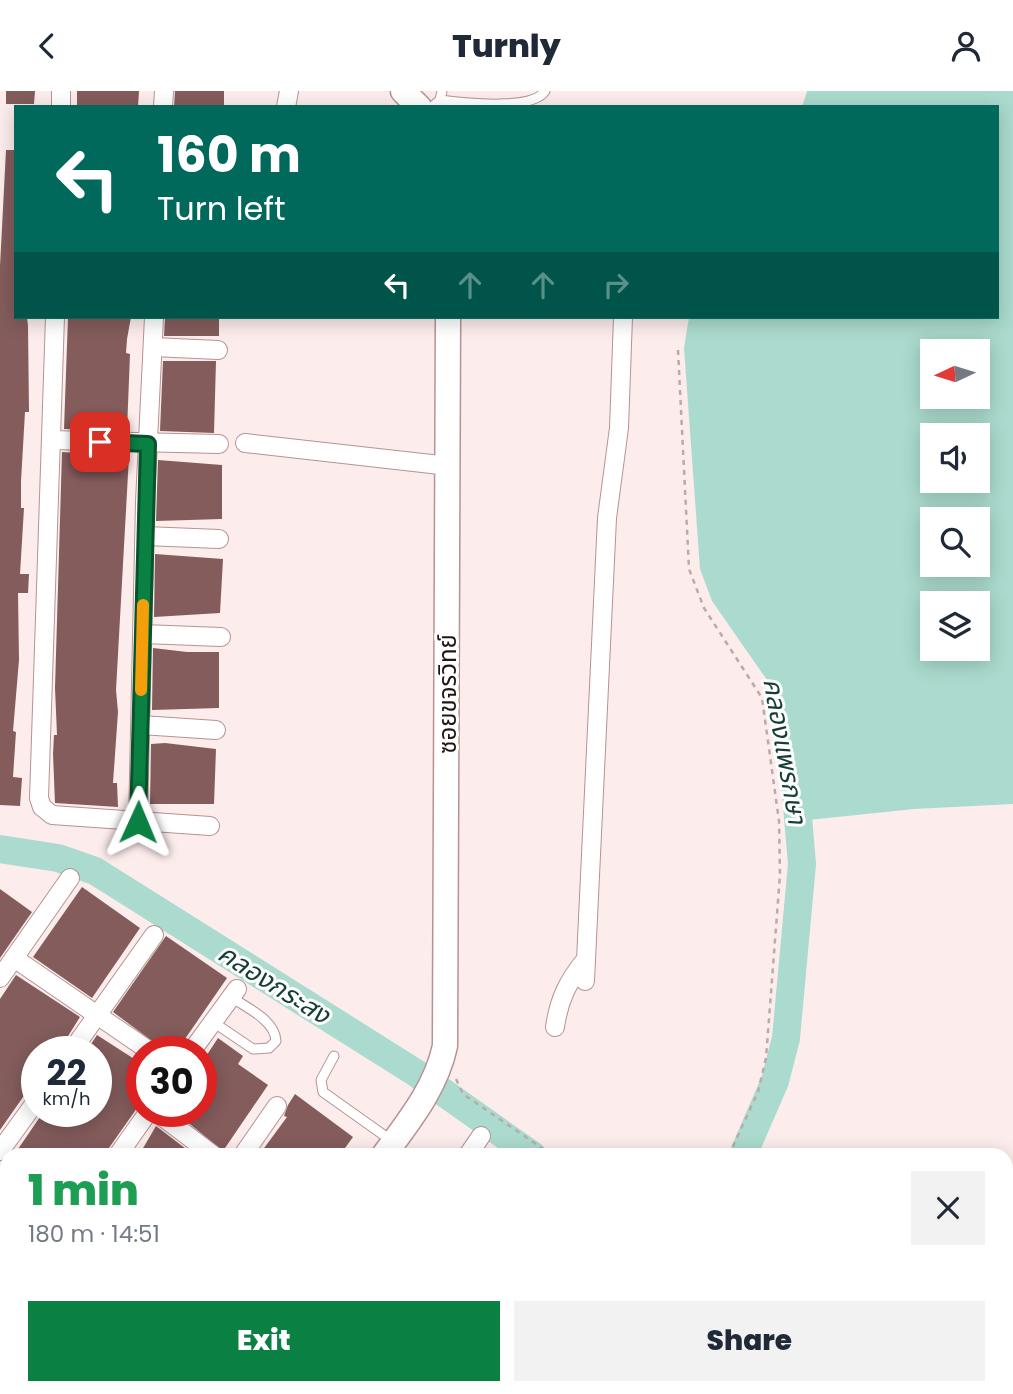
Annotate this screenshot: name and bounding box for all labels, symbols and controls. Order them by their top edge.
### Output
text: Turnly [452,23,561,68]
icon: back [28,27,66,65]
icon: person [947,27,985,65]
text: 160 m [157,121,301,189]
icon: left [42,133,133,224]
text: Turn left [157,186,286,231]
icon: left [378,266,416,304]
icon: ahead [451,266,489,304]
icon: ahead [524,266,562,304]
icon: right [597,266,635,304]
north arrow [920,339,990,409]
map controls [920,339,990,661]
pin [70,412,130,472]
icon: arrive [81,423,119,461]
button: sound [920,423,990,493]
button: search [920,507,990,577]
button: layers [920,591,990,661]
street label: ซอยขจรวิทย์ [431,634,464,754]
water label: คลองแพรกษา [754,675,816,828]
position arrow [101,785,175,859]
water label: คลองกระสง [211,935,338,1033]
speed limit sign: 30 [126,1036,217,1127]
text: 22 [47,1048,86,1097]
text: km/h [43,1086,90,1111]
text: 1 min [28,1161,139,1220]
button: close [911,1171,985,1245]
text: 180 m · 14:51 [28,1218,160,1250]
button: Exit [28,1301,500,1381]
button: Share [514,1301,985,1381]

